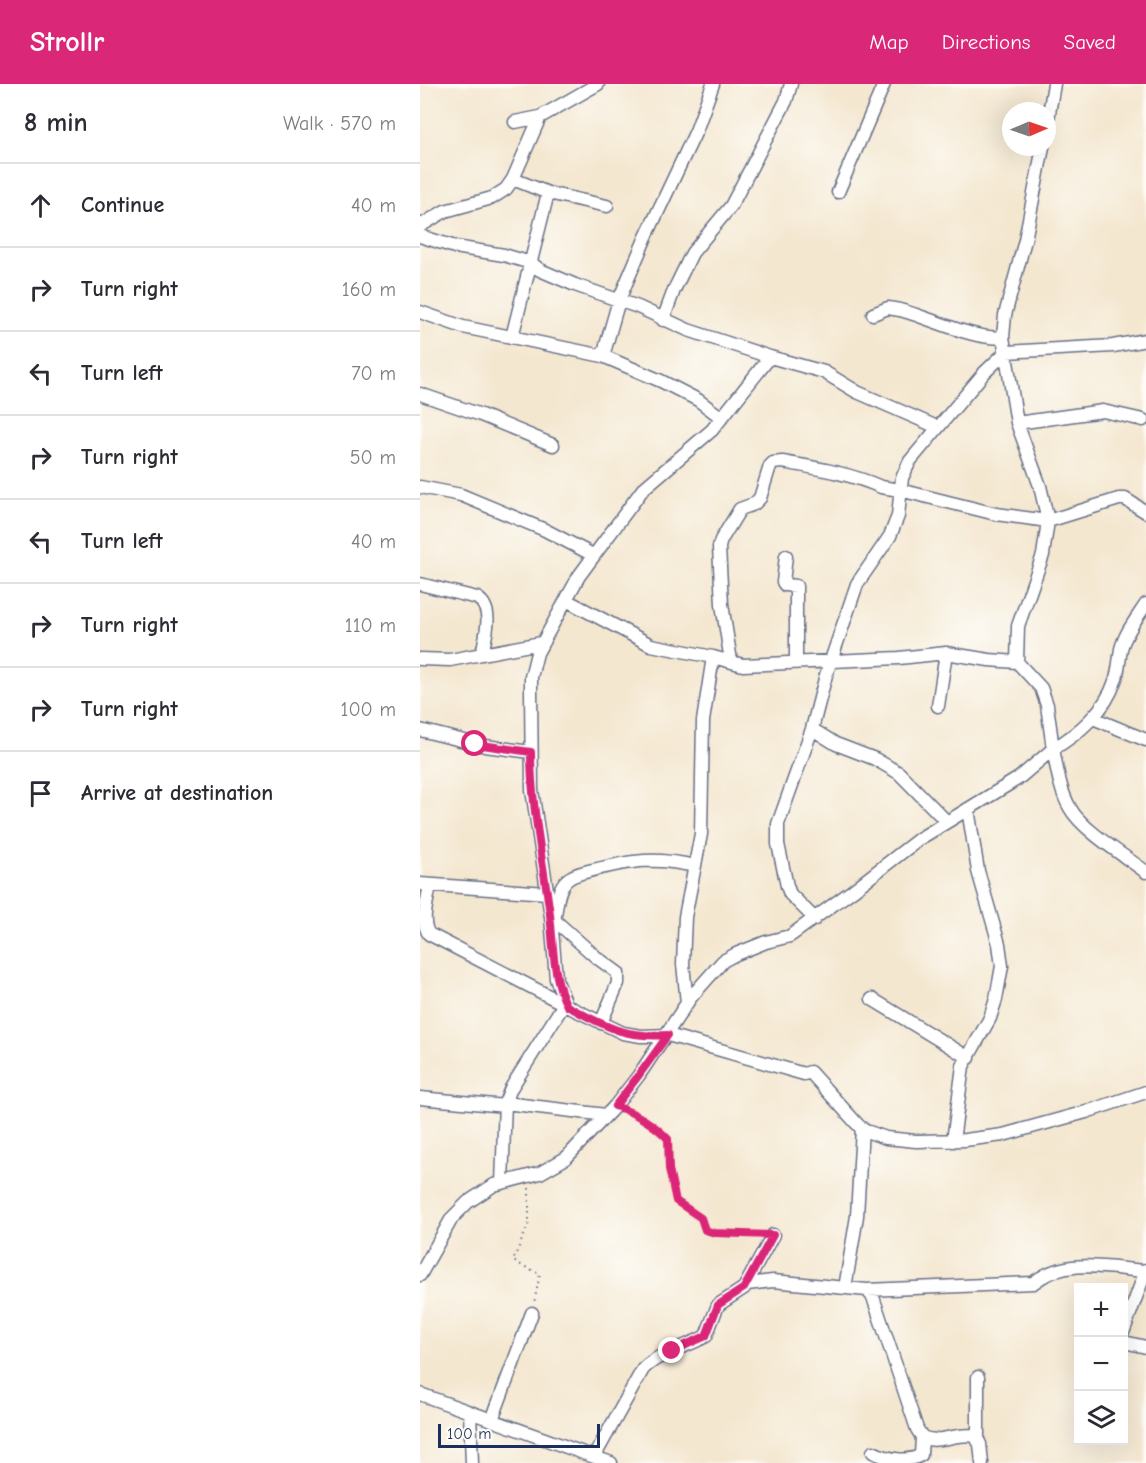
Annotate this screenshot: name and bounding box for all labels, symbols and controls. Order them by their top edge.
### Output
text: Strollr [30,26,104,58]
text: Map [869,30,909,54]
text: Directions [942,30,1031,54]
text: Saved [1064,30,1116,54]
north arrow [1002,102,1056,156]
text: 8 min [24,108,88,138]
text: Walk · 570 m [283,112,396,135]
icon: ahead [24,189,57,222]
text: Continue [81,192,164,218]
text: 40 m [351,194,396,217]
icon: right [24,273,57,306]
text: Turn right [81,276,178,302]
text: 160 m [342,278,396,301]
icon: left [24,357,57,390]
text: Turn left [81,360,163,386]
text: 70 m [351,362,396,385]
icon: right [24,441,57,474]
text: Turn right [81,444,178,470]
text: 50 m [350,446,396,469]
icon: left [24,525,57,558]
text: Turn left [81,528,163,554]
text: 40 m [351,530,396,553]
icon: right [24,609,57,642]
text: Turn right [81,612,178,638]
text: 110 m [345,614,396,637]
icon: right [24,693,57,726]
text: Turn right [81,696,178,722]
text: 100 m [341,698,396,721]
route start [461,730,487,756]
icon: arrive [24,777,57,810]
text: Arrive at destination [81,780,273,806]
map controls [1074,1283,1128,1445]
button: + [1074,1283,1128,1337]
route end [658,1337,684,1363]
button: − [1074,1337,1128,1391]
button: layers [1074,1391,1128,1445]
scale bar [438,1421,600,1448]
text: 100 m [447,1425,491,1443]

